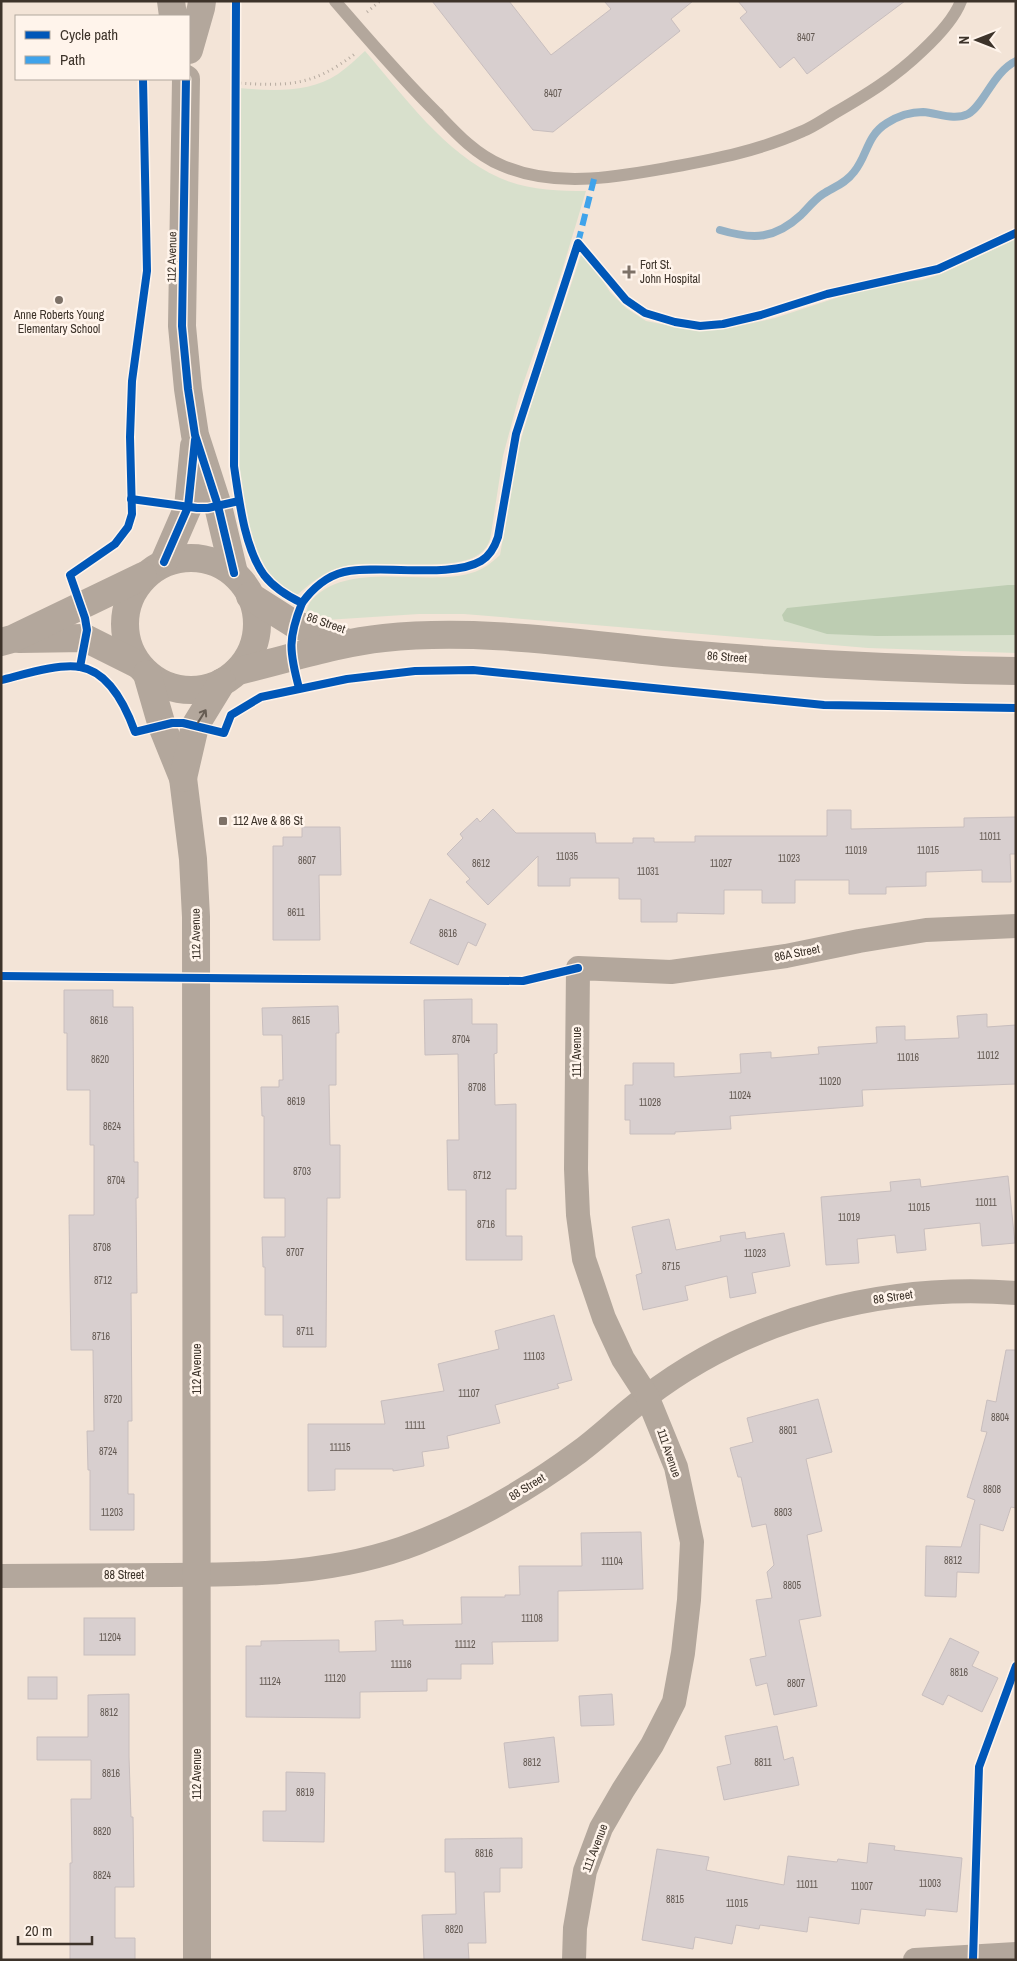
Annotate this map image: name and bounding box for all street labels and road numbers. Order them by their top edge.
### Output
street label: 112 Avenue [164,231,180,283]
street label: 86 Street [305,609,348,637]
street label: 86 Street [707,648,748,666]
street label: 112 Avenue [188,908,204,960]
street label: 86A Street [773,941,821,965]
street label: 111 Avenue [569,1027,585,1077]
street label: 88 Street [872,1286,914,1308]
street label: 112 Avenue [189,1343,205,1395]
street label: 111 Avenue [653,1427,685,1479]
street label: 88 Street [506,1469,548,1504]
street label: 88 Street [104,1567,144,1583]
street label: 112 Avenue [189,1748,205,1800]
street label: 111 Avenue [579,1822,611,1874]

